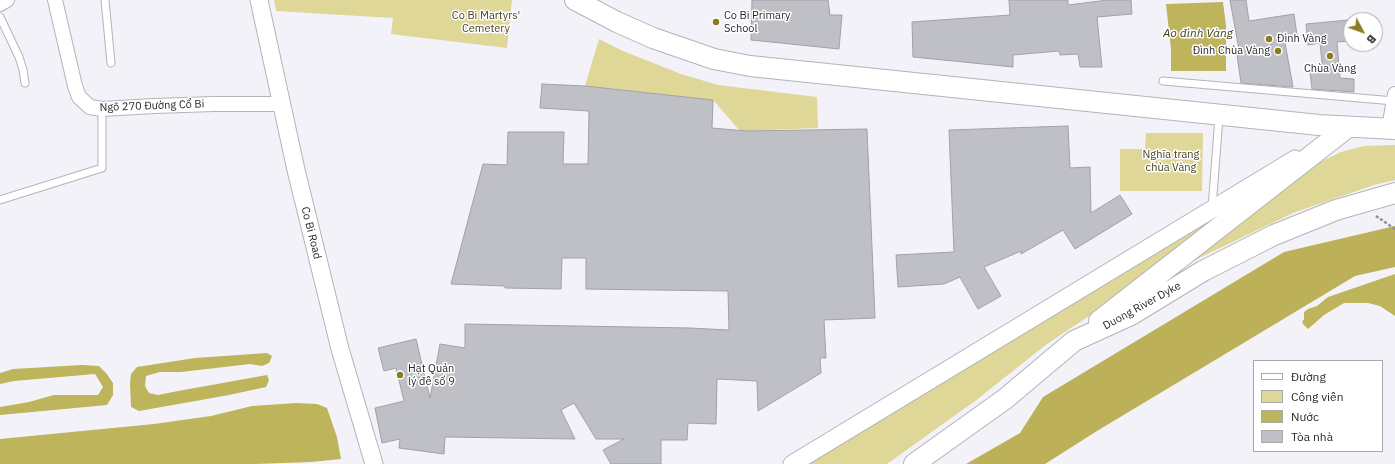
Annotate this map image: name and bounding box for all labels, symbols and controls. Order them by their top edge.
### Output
park label: Co Bi Martyrs' Cemetery [452,9,520,35]
place label: Co Bi Primary School [724,9,791,35]
north arrow [1343,12,1383,52]
marker: Co Bi Primary School [711,17,721,27]
water label: Ao đình Vàng [1163,27,1233,41]
place label: Đình Vàng [1277,32,1327,46]
text: B [1364,32,1379,47]
marker: Đình Vàng [1264,34,1274,44]
place label: Đình Chùa Vàng [1193,44,1270,58]
marker: Đình Chùa Vàng [1273,46,1283,56]
marker: Chùa Vàng [1325,51,1335,61]
place label: Chùa Vàng [1304,62,1356,76]
street label: Ngõ 270 Đường Cổ Bi [99,98,205,114]
park label: Nghĩa trang chùa Vàng [1143,148,1199,174]
street label: Co Bi Road [298,205,324,261]
street label: Duong River Dyke [1101,279,1183,333]
legend [1253,360,1383,452]
place label: Hạt Quản lý đê số 9 [408,362,455,388]
text: Đường [1291,369,1326,384]
marker: Hạt Quản lý đê số 9 [395,370,405,380]
text: Công viên [1291,389,1343,404]
text: Nước [1291,409,1319,424]
text: Tòa nhà [1291,429,1333,444]

